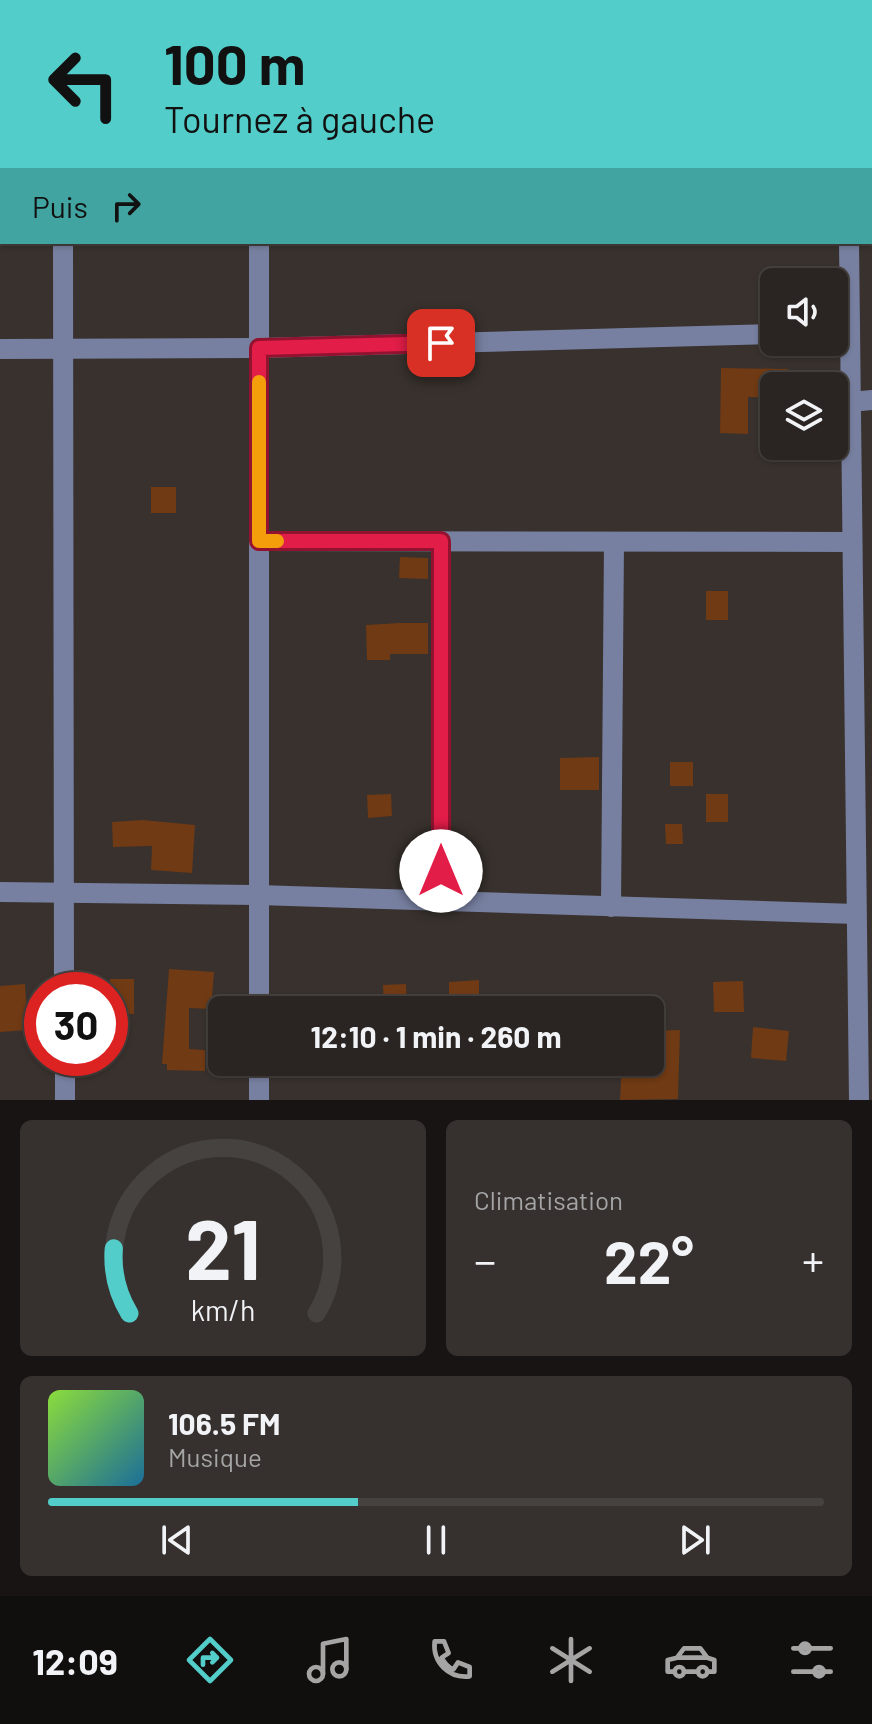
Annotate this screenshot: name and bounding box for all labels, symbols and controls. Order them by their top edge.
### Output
text: 100 m [164,29,306,96]
icon: left [32,32,136,136]
text: Tournez à gauche [164,97,435,140]
icon: right [104,184,148,228]
text: Puis [32,188,88,224]
map controls [760,268,848,460]
button: sound [760,268,848,356]
pin [407,309,475,377]
icon: arrive [419,321,463,365]
button: layers [760,372,848,460]
position arrow [399,829,483,913]
speed limit sign: 30 [24,972,128,1076]
text: 12:10 · 1 min · 260 m [311,1018,561,1054]
text: Climatisation [474,1184,623,1215]
text: 21 [185,1197,261,1297]
text: 22° [604,1224,694,1296]
text: − [474,1233,496,1286]
text: + [802,1233,824,1286]
text: km/h [191,1292,255,1327]
text: 106.5 FM [168,1405,280,1441]
text: Musique [168,1441,262,1472]
icon: previous [155,1518,199,1562]
icon: pause [414,1518,458,1562]
icon: next [673,1518,717,1562]
icon: directions [182,1632,238,1688]
icon: music [302,1632,358,1688]
icon: phone [423,1632,479,1688]
icon: climate [543,1632,599,1688]
icon: car [663,1632,719,1688]
icon: filters [784,1632,840,1688]
text: 12:09 [32,1639,118,1682]

